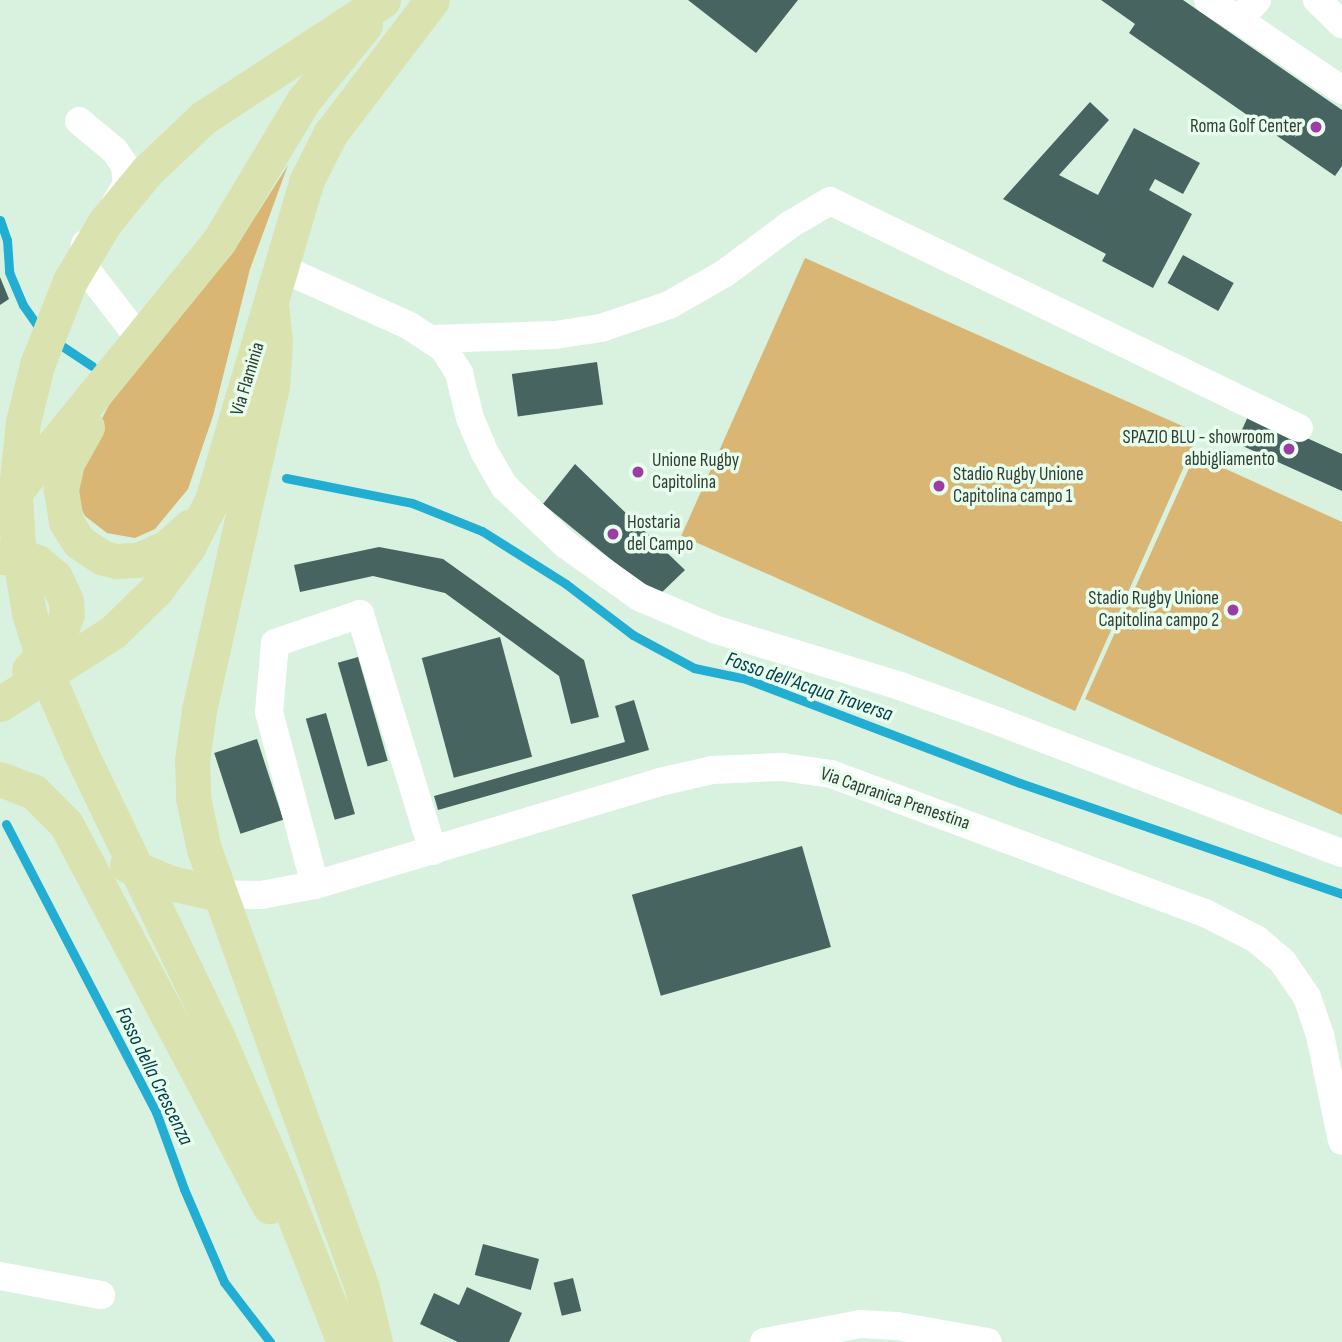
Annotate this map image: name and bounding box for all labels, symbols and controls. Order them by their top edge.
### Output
place label: Roma Golf Center [1190,116,1302,138]
marker: Roma Golf Center [1308,119,1324,135]
street label: Via Flaminia [226,340,270,418]
place label: SPAZIO BLU - showroom abbigliamento [1123,427,1275,471]
marker: SPAZIO BLU - showroom abbigliamento [1281,441,1297,457]
place label: Unione Rugby Capitolina [652,450,739,494]
marker: Unione Rugby Capitolina [630,464,646,480]
place label: Stadio Rugby Unione Capitolina campo 1 [953,464,1084,508]
marker: Stadio Rugby Unione Capitolina campo 1 [931,478,947,494]
place label: Hostaria del Campo [627,512,693,556]
marker: Hostaria del Campo [605,526,621,542]
place label: Stadio Rugby Unione Capitolina campo 2 [1088,588,1219,632]
marker: Stadio Rugby Unione Capitolina campo 2 [1225,602,1241,618]
water label: Fosso dell'Acqua Traversa [722,647,896,727]
street label: Via Capranica Prenestina [817,763,973,835]
water label: Fosso della Crescenza [110,1003,198,1149]

